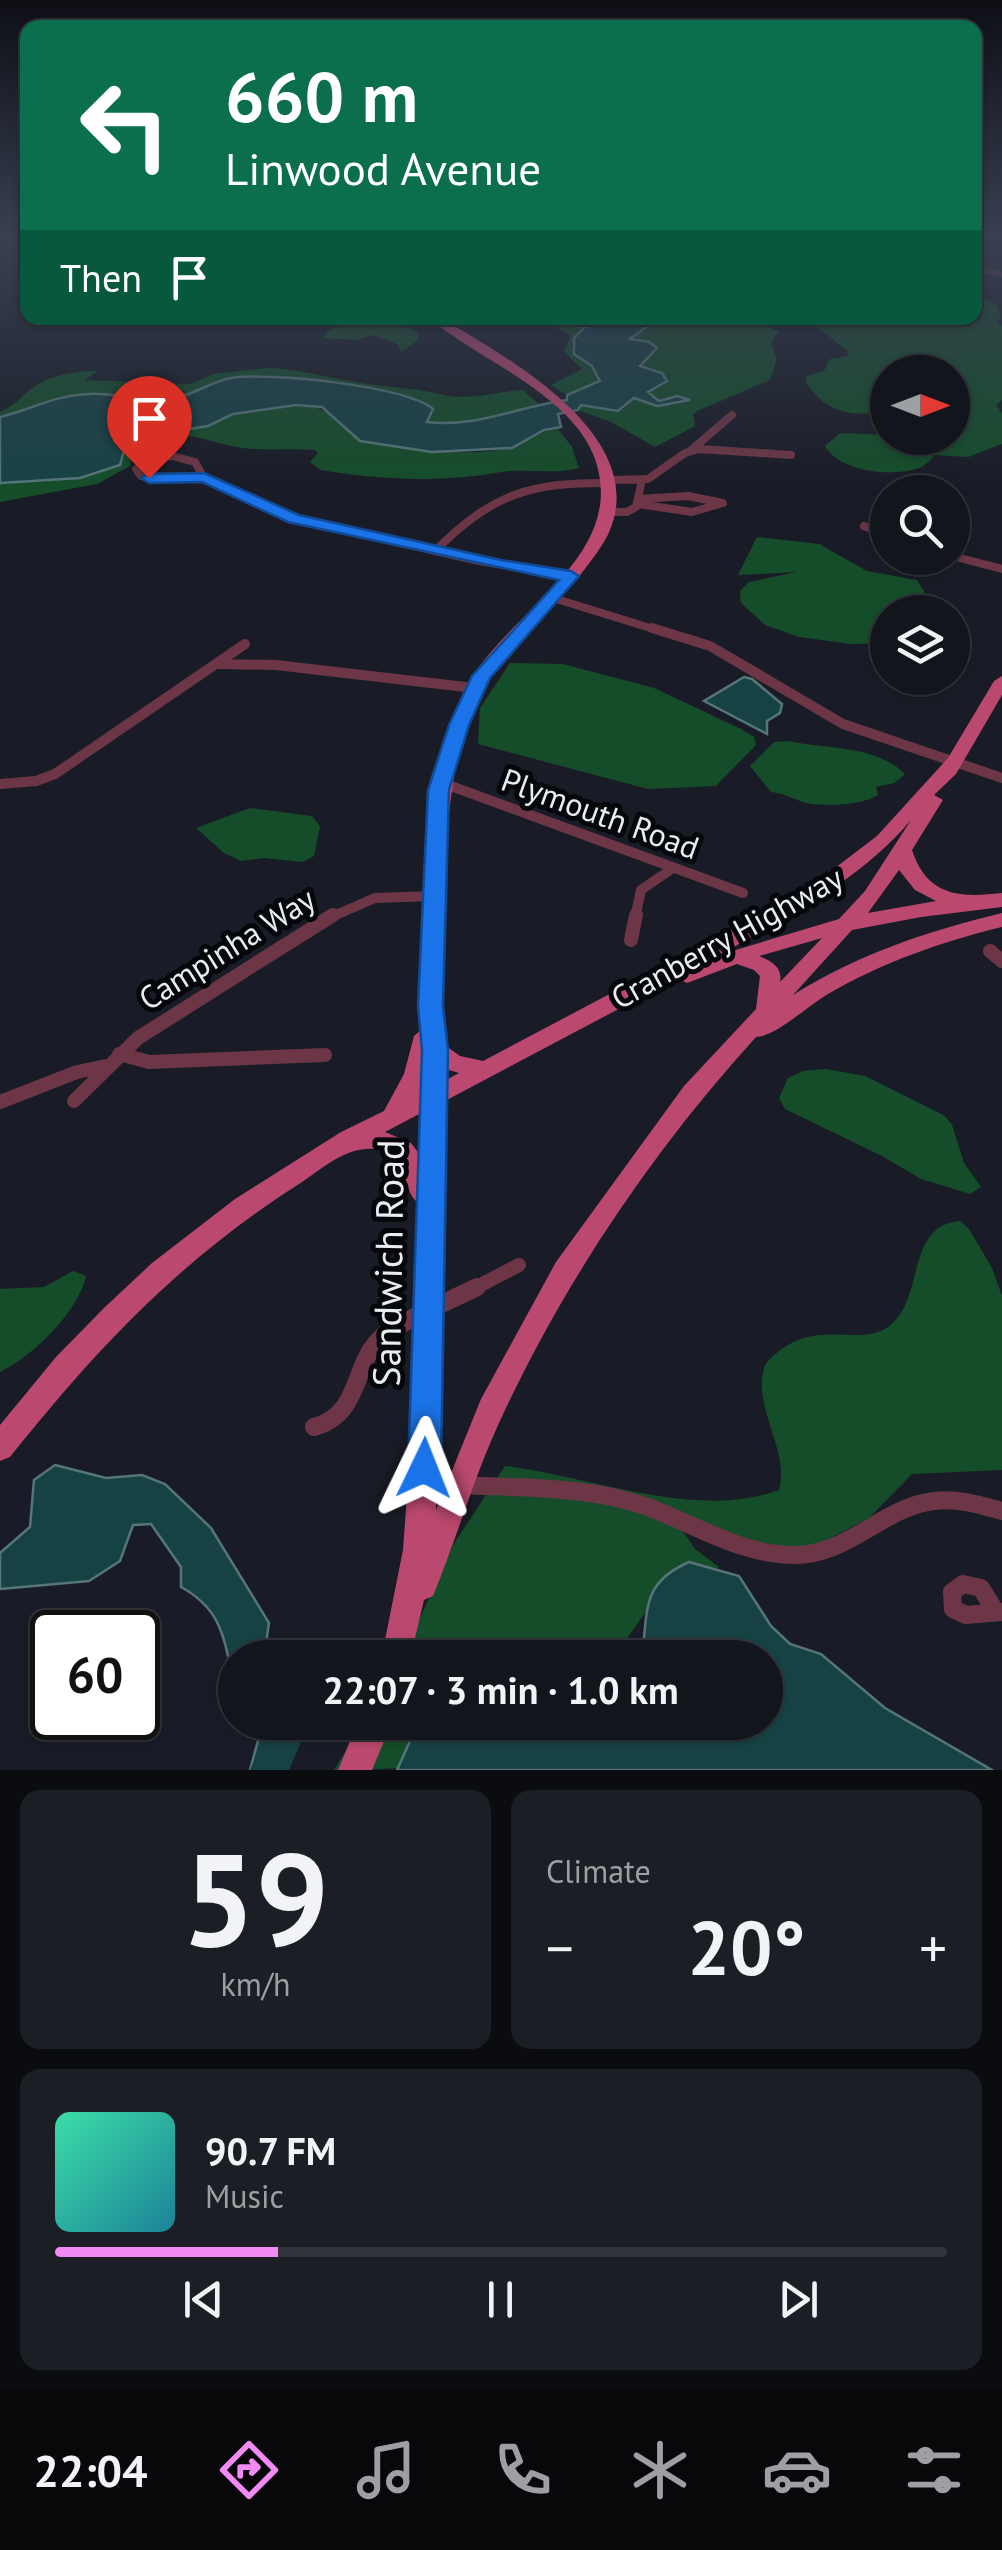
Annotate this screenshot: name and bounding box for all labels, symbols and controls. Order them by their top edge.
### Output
text: 660 m [225,51,418,141]
icon: left [60,60,190,190]
text: Linwood Avenue [225,139,541,197]
icon: arrive [162,250,217,305]
text: Then [60,253,142,302]
north arrow [870,355,970,455]
map controls [870,355,970,695]
pin [107,376,192,479]
icon: arrive [122,391,177,446]
button: search [870,475,970,575]
button: layers [870,595,970,695]
street label: Plymouth Road [496,758,705,868]
street label: Cranberry Highway [603,856,850,1018]
street label: Campinha Way [130,877,323,1019]
street label: Sandwich Road [361,1139,414,1387]
position arrow [372,1416,476,1520]
speed limit sign: 60 [30,1610,160,1740]
text: 22:07 · 3 min · 1.0 km [322,1665,679,1714]
text: 59 [182,1814,329,1982]
text: Climate [546,1850,651,1892]
text: 20° [688,1899,805,1996]
text: − [546,1912,574,1983]
text: + [919,1912,947,1983]
text: km/h [220,1963,291,2005]
text: 90.7 FM [205,2126,336,2175]
text: Music [205,2175,284,2217]
icon: previous [176,2272,231,2327]
icon: pause [473,2272,528,2327]
icon: next [771,2272,826,2327]
icon: directions [214,2435,284,2505]
icon: music [351,2435,421,2505]
icon: phone [488,2435,558,2505]
icon: climate [625,2435,695,2505]
icon: car [762,2435,832,2505]
icon: filters [899,2435,969,2505]
text: 22:04 [33,2441,148,2499]

